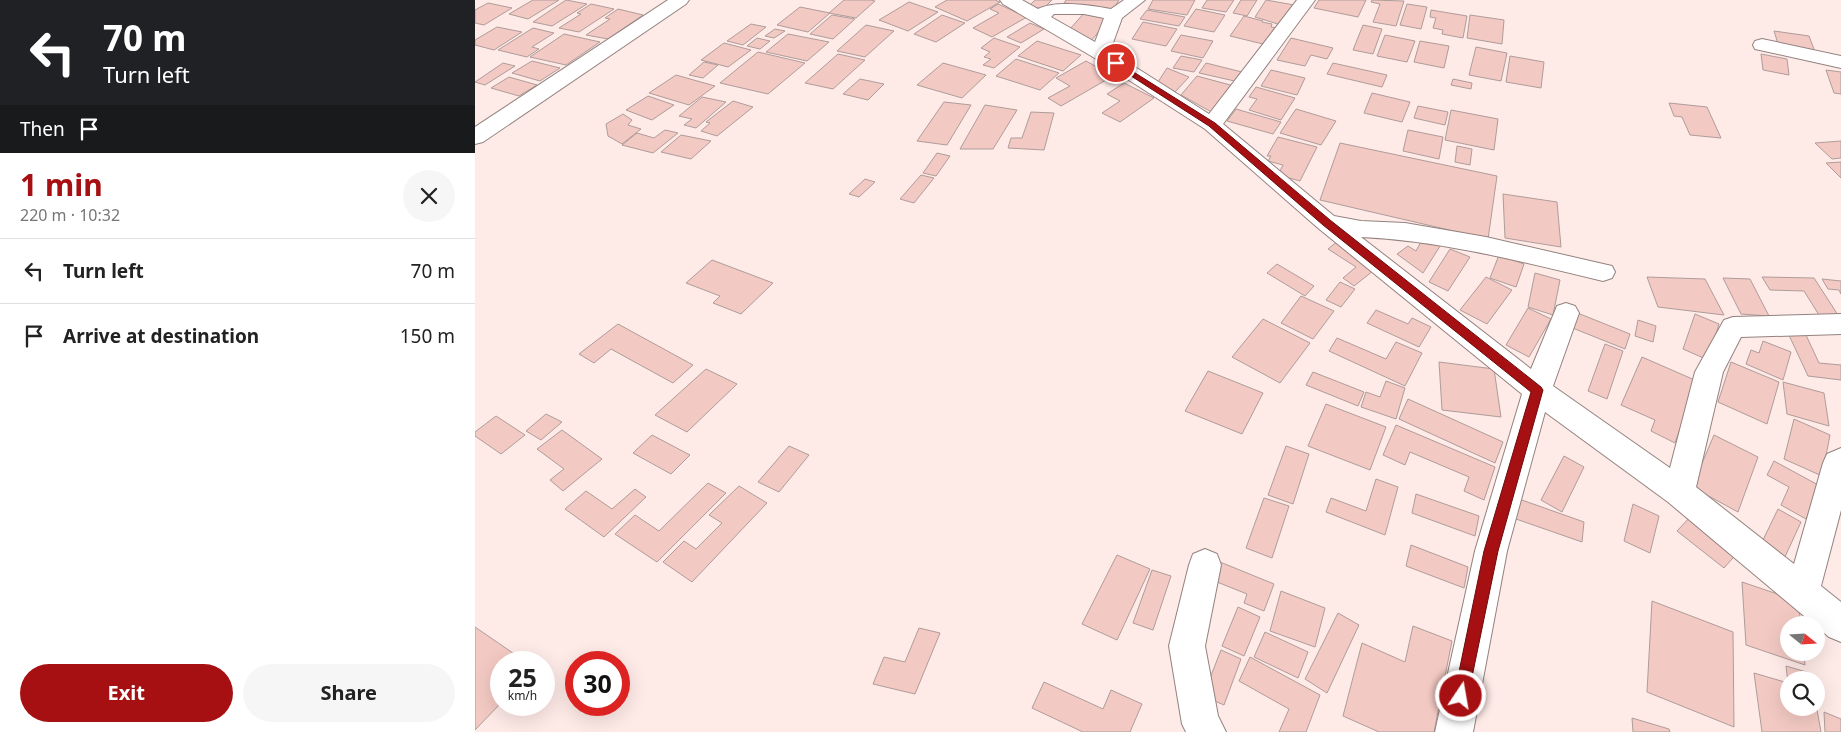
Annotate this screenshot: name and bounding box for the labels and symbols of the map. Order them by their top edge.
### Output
pin [1095,42,1137,84]
north arrow [1780,616,1825,661]
speed limit sign: 30 [565,651,630,716]
position arrow [1434,669,1486,721]

